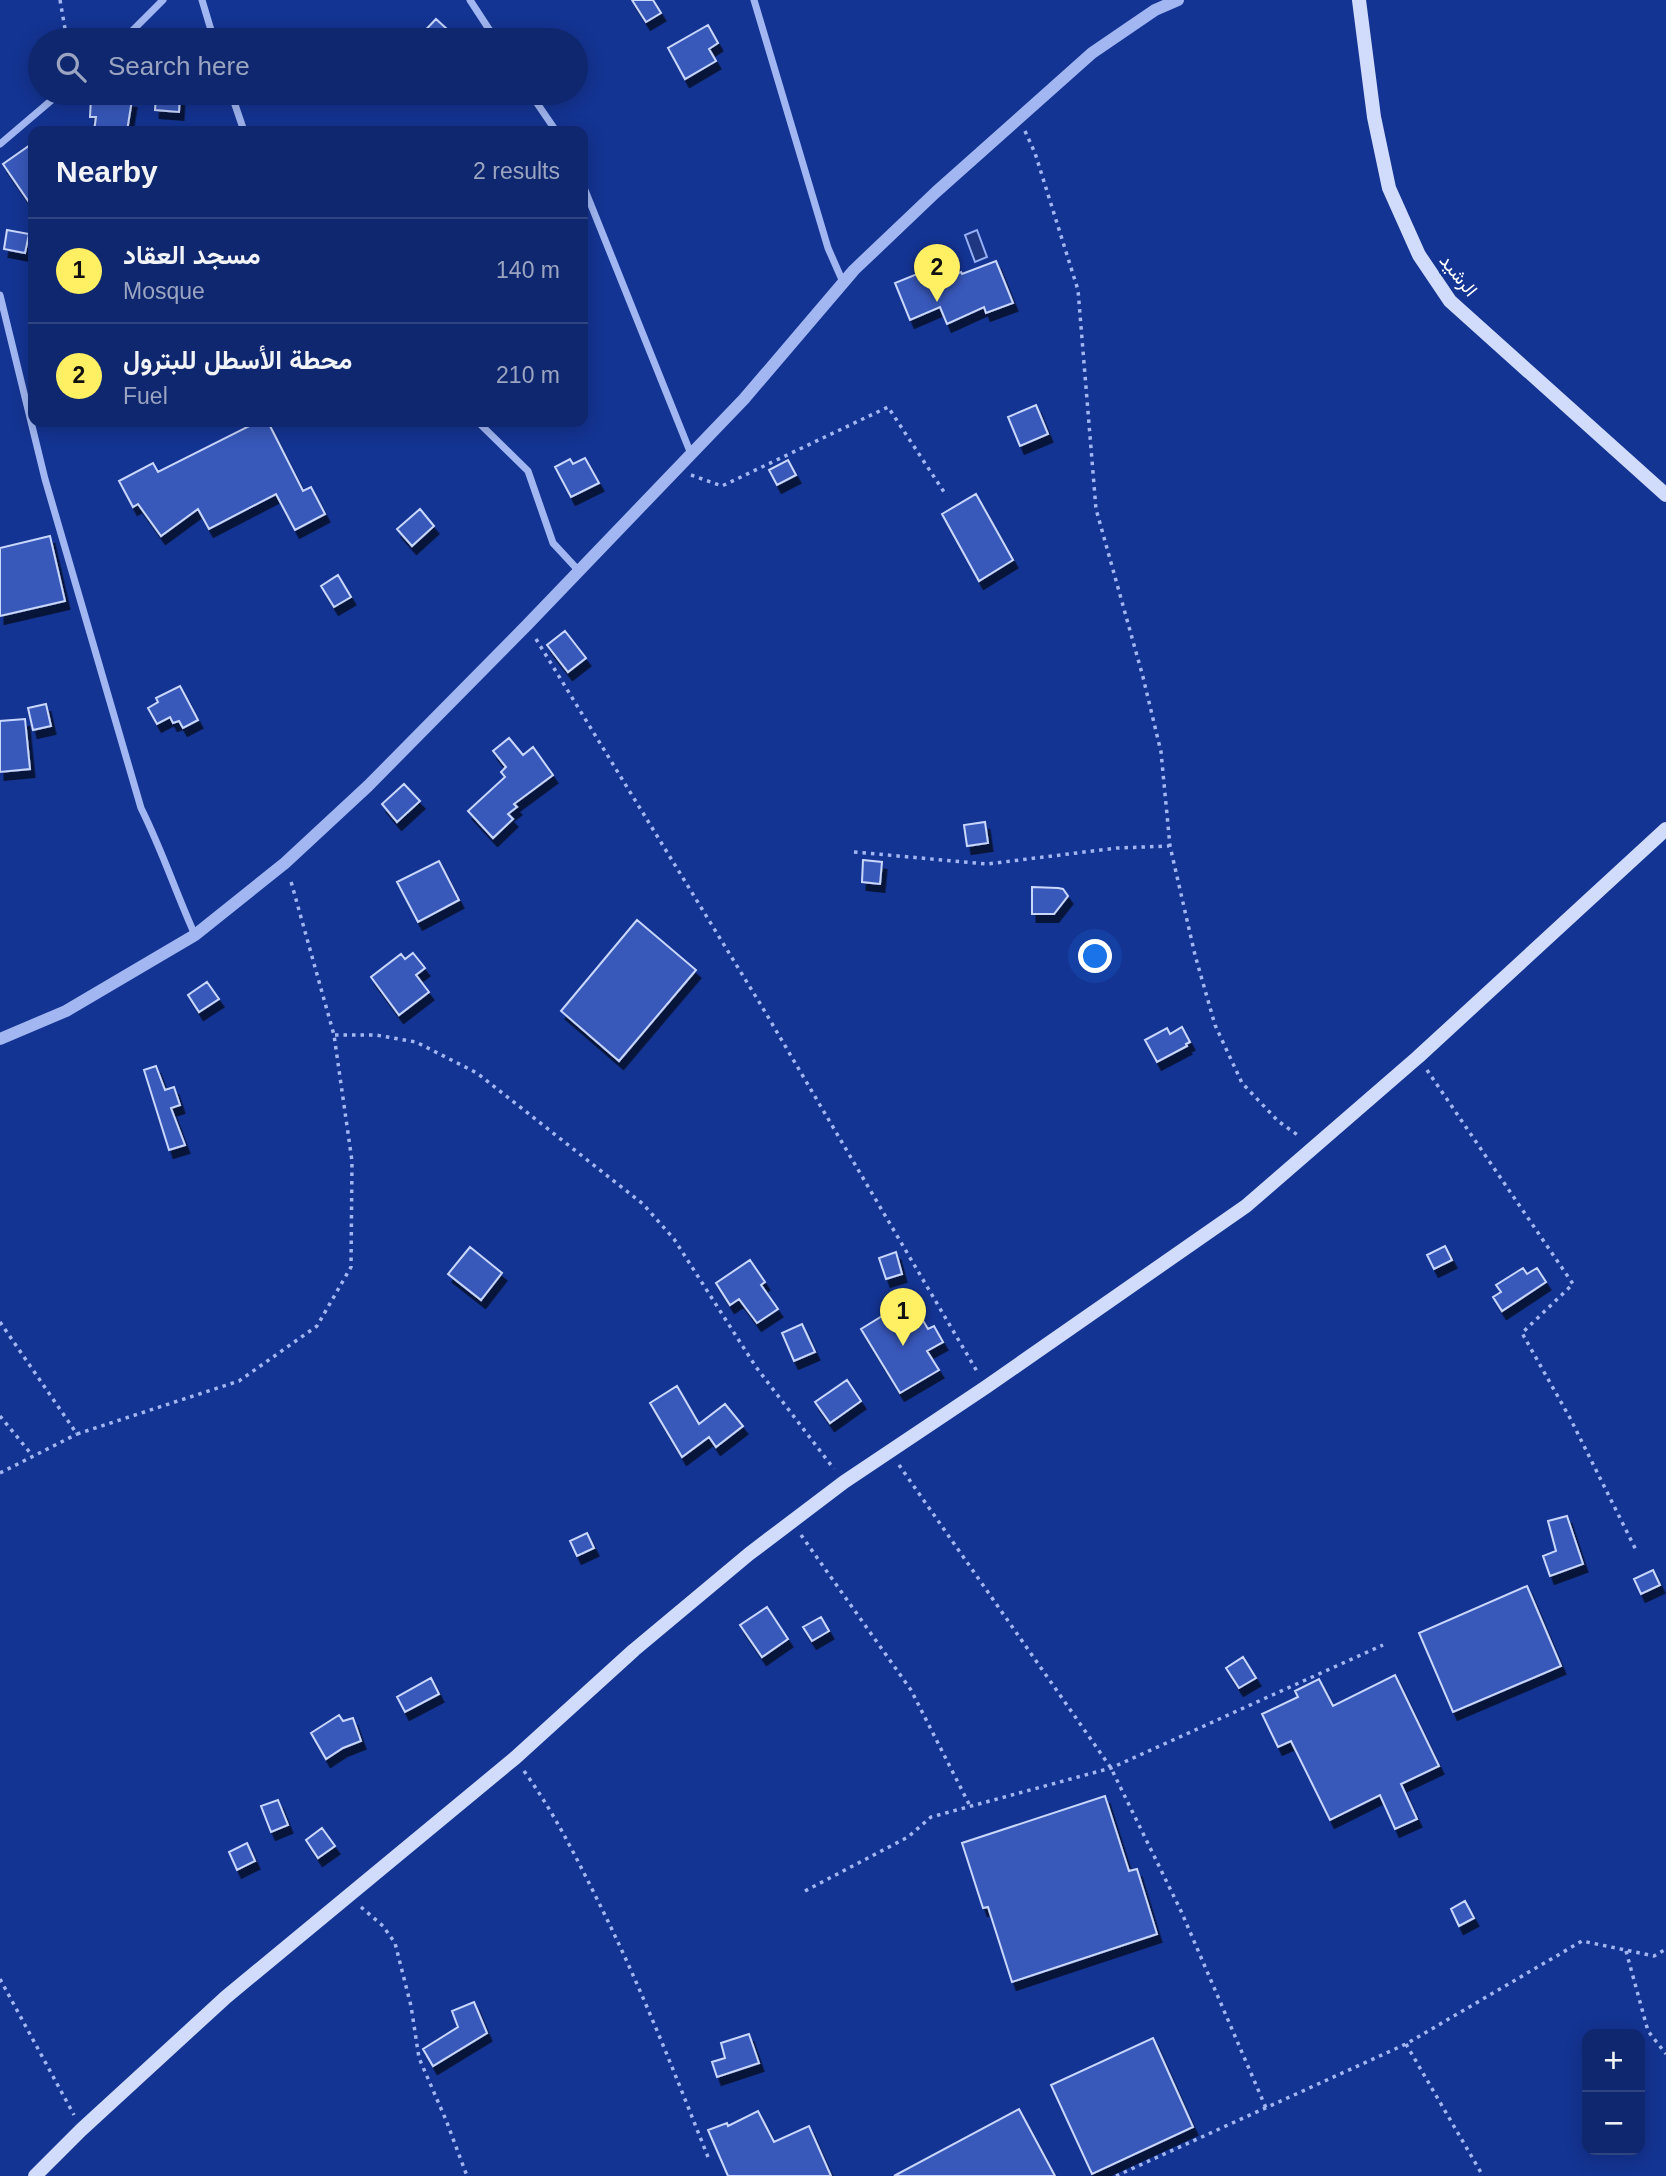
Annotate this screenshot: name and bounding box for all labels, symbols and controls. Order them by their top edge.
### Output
search box [28,28,588,105]
icon: search [52,48,90,86]
text: Search here [108,51,250,81]
text: Nearby [56,155,158,188]
text: 2 results [473,158,560,184]
text: مسجد العقاد [123,240,261,270]
pin: 2 [914,244,960,302]
street label: الرشيد [1435,250,1482,301]
text: 1 [73,257,85,283]
text: 140 m [496,257,560,283]
text: Mosque [123,278,205,304]
text: محطة الأسطل للبترول [123,345,352,375]
text: 2 [73,362,85,388]
text: 210 m [496,362,560,388]
text: Fuel [123,383,168,409]
your location [1078,939,1112,973]
pin: 1 [880,1288,926,1346]
map controls [1582,2029,1645,2155]
button: + [1582,2029,1645,2092]
button: − [1582,2092,1645,2155]

